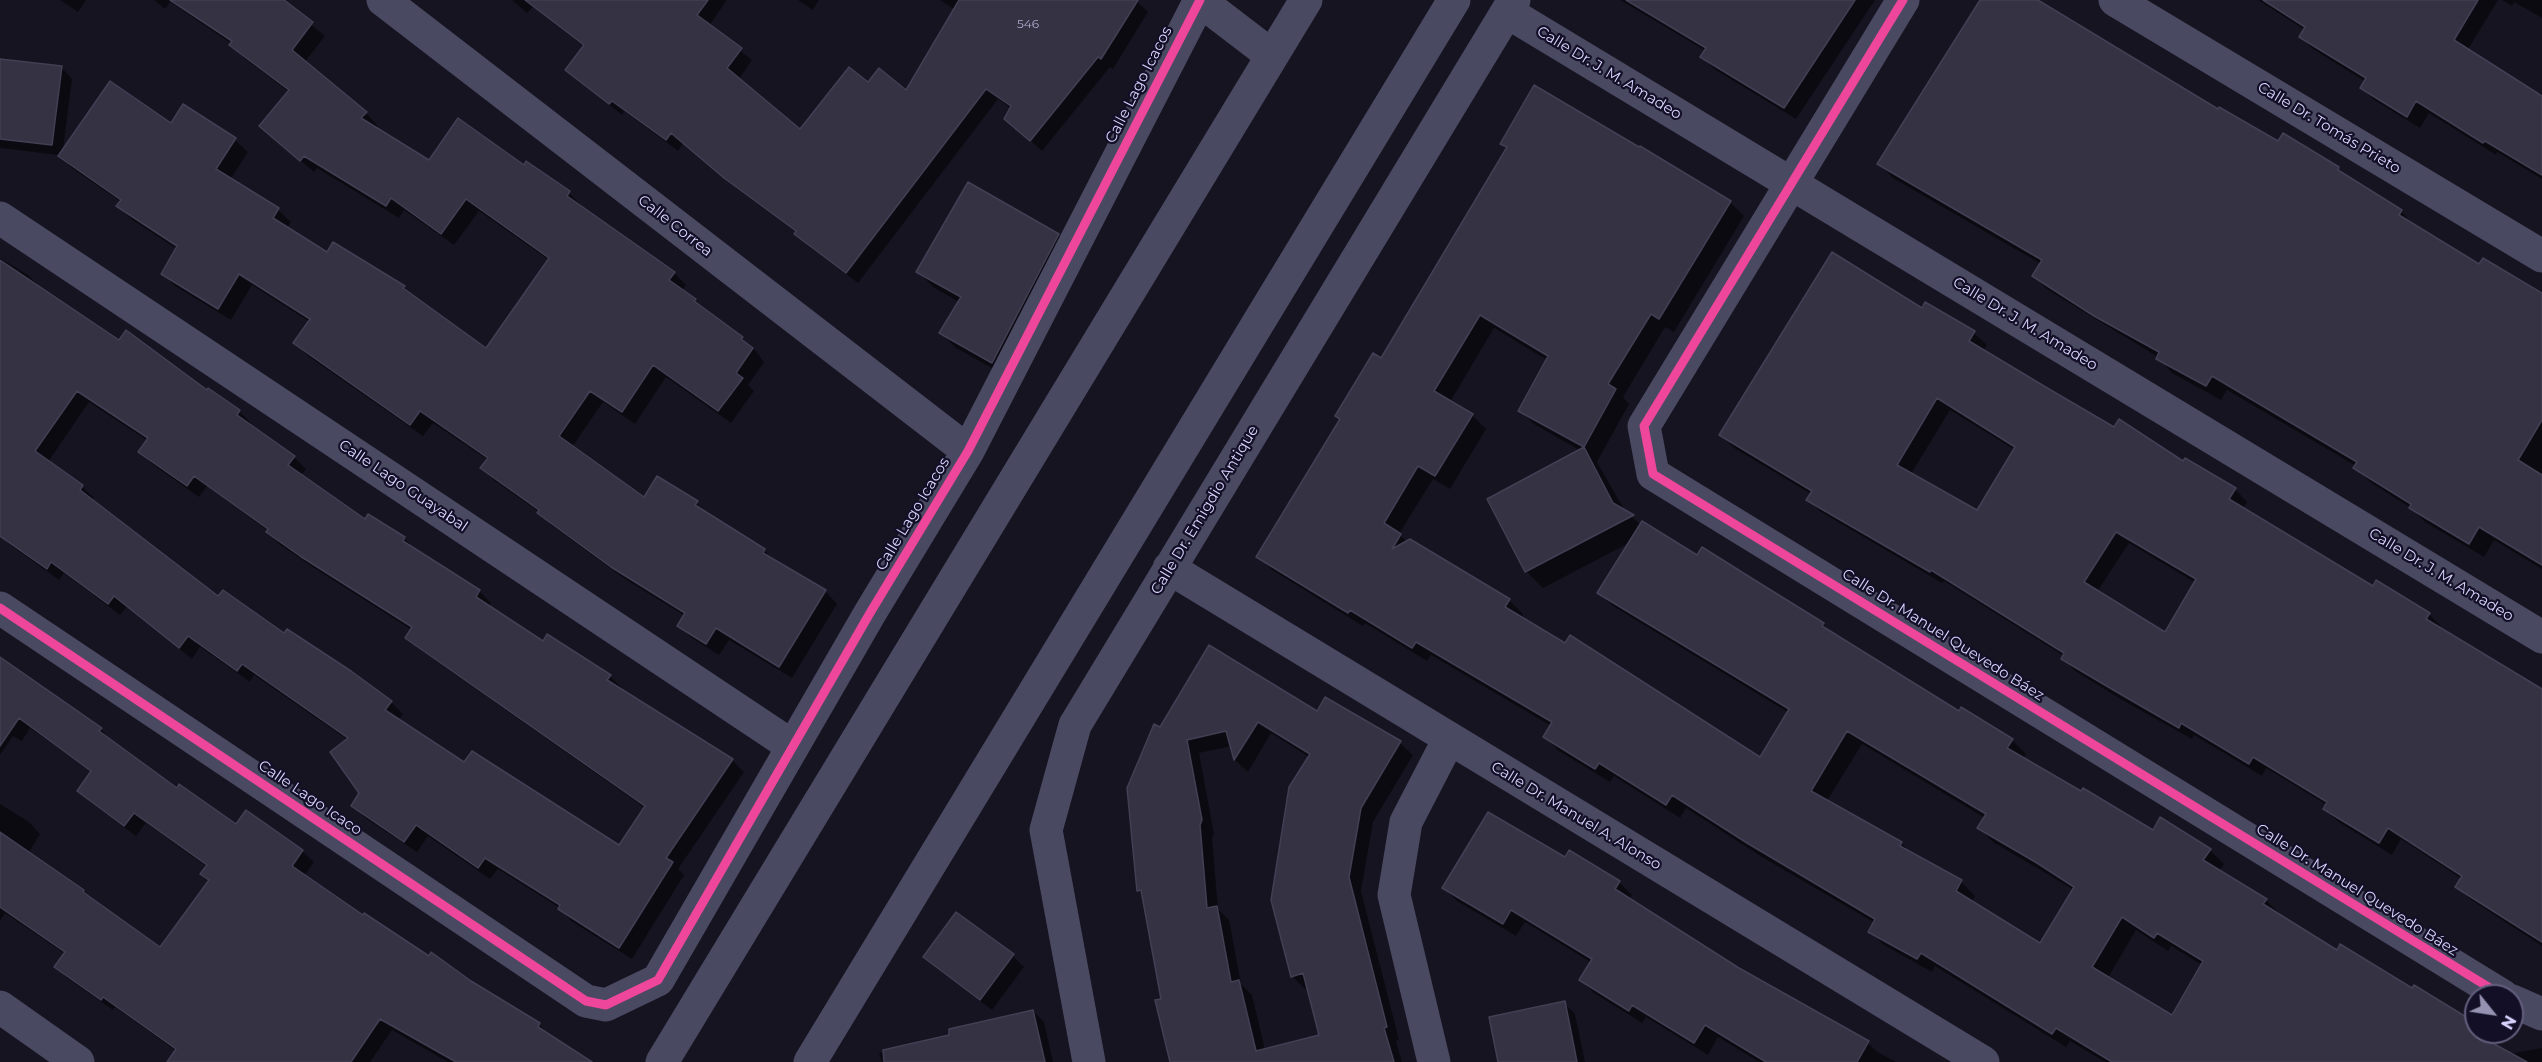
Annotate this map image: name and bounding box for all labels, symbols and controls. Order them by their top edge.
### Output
house number: 546 [1017,17,1039,31]
street label: Calle Dr. J. M. Amadeo [1533,23,1685,123]
street label: Calle Lago Icacos [1102,24,1176,146]
street label: Calle Dr. Tomás Prieto [2254,78,2404,178]
street label: Calle Correa [634,191,716,261]
street label: Calle Dr. J. M. Amadeo [1949,274,2101,374]
street label: Calle Dr. Emigdio Antique [1147,422,1263,598]
street label: Calle Lago Guayabal [335,436,471,536]
street label: Calle Lago Icacos [872,454,954,574]
street label: Calle Dr. J. M. Amadeo [2365,525,2517,625]
street label: Calle Dr. Manuel Quevedo Báez [1839,565,2047,705]
street label: Calle Lago Icaco [255,757,365,839]
street label: Calle Dr. Manuel A. Alonso [1488,758,1664,874]
street label: Calle Dr. Manuel Quevedo Báez [2253,820,2461,960]
north arrow [2464,984,2524,1044]
text: N [2497,1012,2520,1033]

